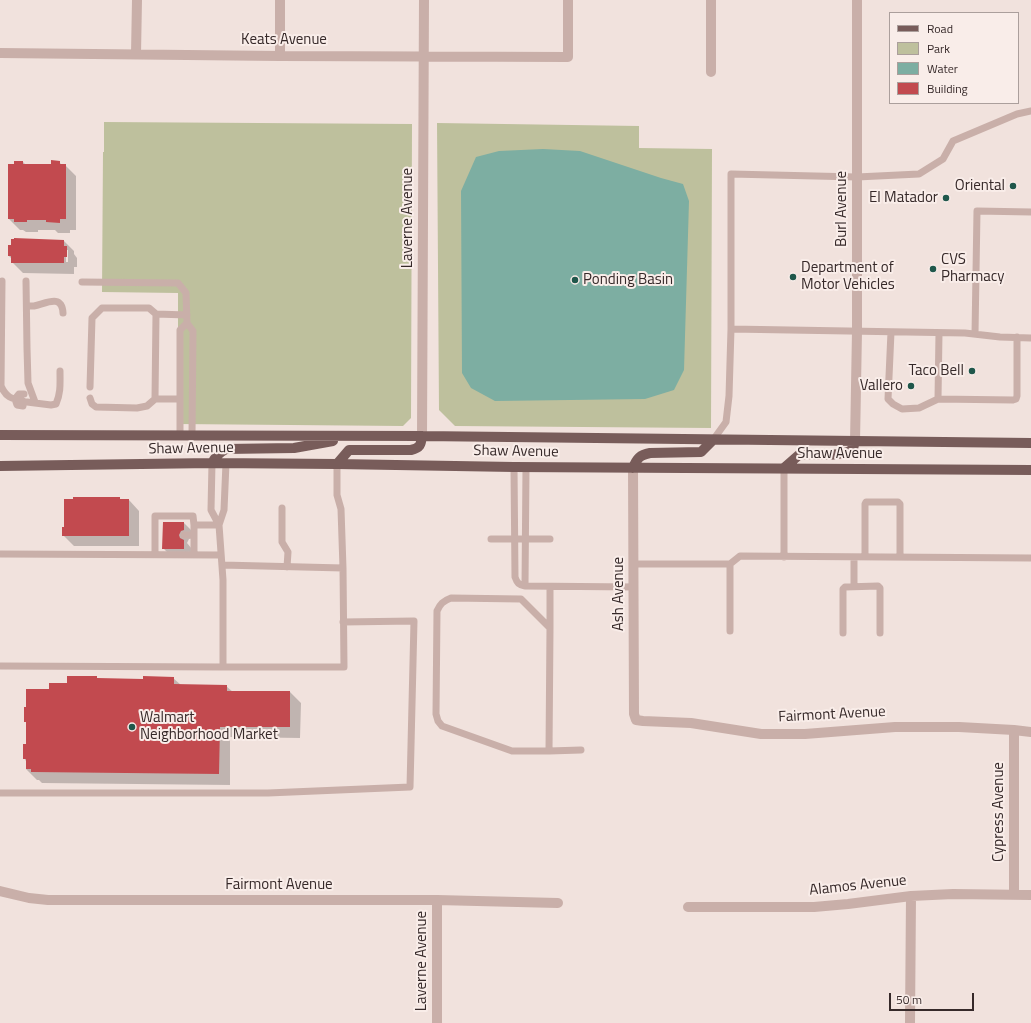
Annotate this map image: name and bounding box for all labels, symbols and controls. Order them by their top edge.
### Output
legend [889,12,1019,104]
text: Road [927,19,953,38]
street label: Keats Avenue [241,31,327,49]
text: Park [927,39,950,58]
text: Water [927,59,958,78]
text: Building [927,79,968,98]
street label: Laverne Avenue [399,168,417,268]
street label: Burl Avenue [833,171,851,247]
place label: Oriental [955,177,1005,195]
marker: Oriental [1008,181,1018,191]
place label: El Matador [869,189,938,207]
marker: El Matador [941,193,951,203]
place label: CVS Pharmacy [941,251,1004,286]
place label: Department of Motor Vehicles [801,259,895,294]
marker: CVS Pharmacy [928,264,938,274]
place label: Ponding Basin [583,271,673,289]
marker: Department of Motor Vehicles [788,272,798,282]
marker: Ponding Basin [570,275,580,285]
place label: Taco Bell [909,362,964,380]
marker: Taco Bell [967,366,977,376]
place label: Vallero [860,377,903,395]
marker: Vallero [906,381,916,391]
street label: Shaw Avenue [148,439,234,459]
street label: Shaw Avenue [473,442,559,462]
street label: Shaw Avenue [797,445,883,463]
street label: Ash Avenue [610,557,628,631]
street label: Fairmont Avenue [778,703,886,727]
place label: Walmart Neighborhood Market [140,709,278,744]
marker: Walmart Neighborhood Market [127,722,137,732]
street label: Cypress Avenue [990,762,1008,862]
street label: Alamos Avenue [809,872,907,900]
street label: Fairmont Avenue [225,876,333,894]
street label: Laverne Avenue [413,911,431,1011]
scale bar [891,985,976,1011]
text: 50 m [896,990,922,1009]

